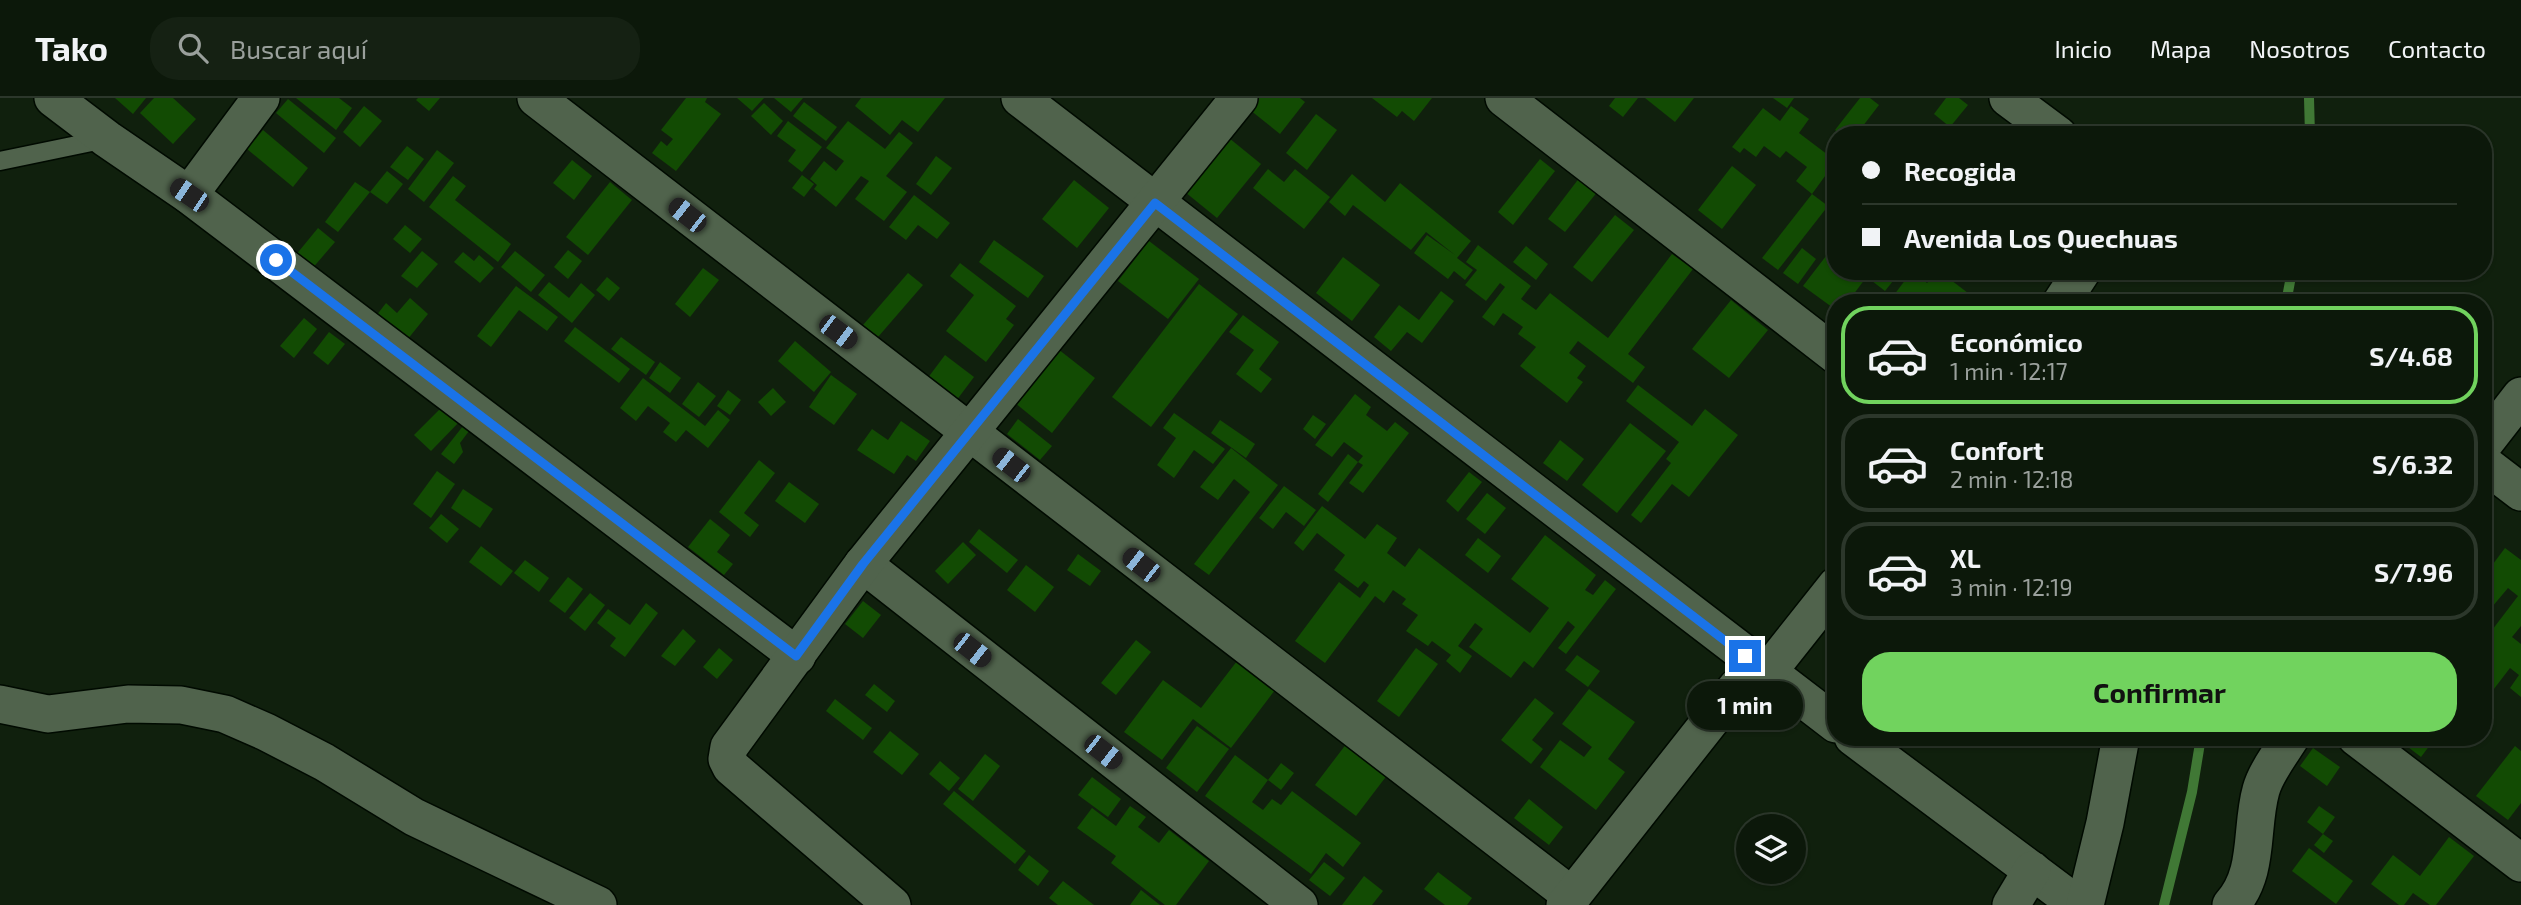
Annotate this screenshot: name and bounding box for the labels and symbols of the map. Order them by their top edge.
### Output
car [166,175,213,215]
car [664,194,711,236]
route start [260,244,292,276]
car [815,311,862,353]
car [988,444,1035,486]
car [1118,544,1165,586]
car [949,629,996,671]
route end [1729,640,1761,672]
callout: 1 min [1687,680,1803,730]
car [1080,731,1127,773]

